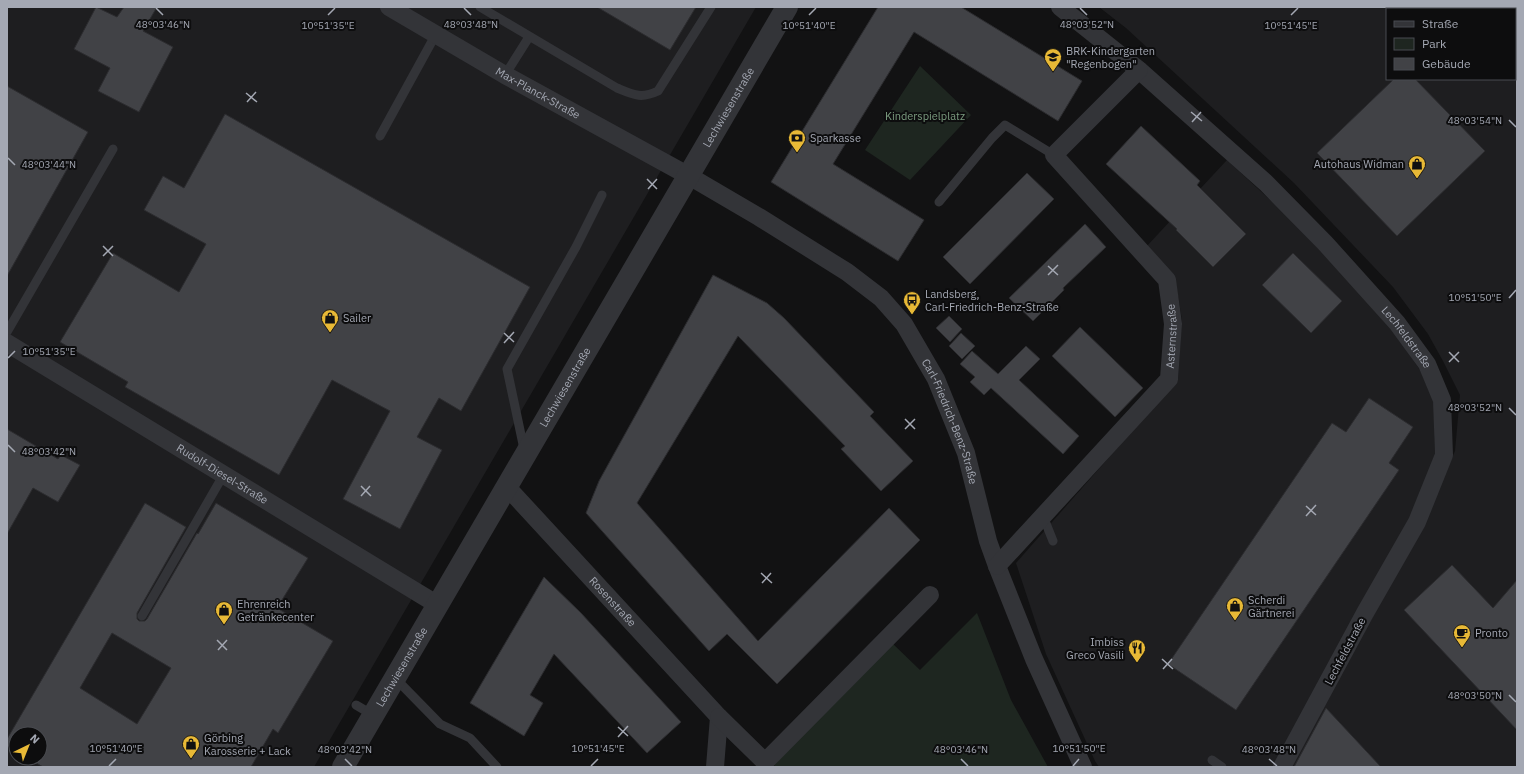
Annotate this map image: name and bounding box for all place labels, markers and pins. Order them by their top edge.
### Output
place label: BRK-Kindergarten "Regenbogen" [1066,44,1155,71]
school or university icon: BRK-Kindergarten "Regenbogen" [1043,47,1063,72]
bank icon: Sparkasse [787,128,807,153]
place label: Sparkasse [810,131,861,145]
shop icon: Autohaus Widman [1407,154,1427,179]
place label: Autohaus Widman [1314,157,1404,171]
place label: Landsberg, Carl-Friedrich-Benz-Straße [925,287,1059,314]
bus stop icon: Landsberg, Carl-Friedrich-Benz-Straße [902,290,922,315]
shop icon: Sailer [320,308,340,333]
place label: Sailer [343,311,371,325]
place label: Scherdi Gärtnerei [1248,593,1295,620]
shop icon: Scherdi Gärtnerei [1225,596,1245,621]
place label: Ehrenreich Getränkecenter [237,597,314,624]
shop icon: Ehrenreich Getränkecenter [214,600,234,625]
cafe icon: Pronto [1452,623,1472,648]
place label: Pronto [1475,626,1508,640]
place label: Imbiss Greco Vasili [1066,635,1124,662]
restaurant icon: Imbiss Greco Vasili [1127,638,1147,663]
place label: Görbing Karosserie + Lack [204,731,291,758]
shop icon: Görbing Karosserie + Lack [181,734,201,759]

